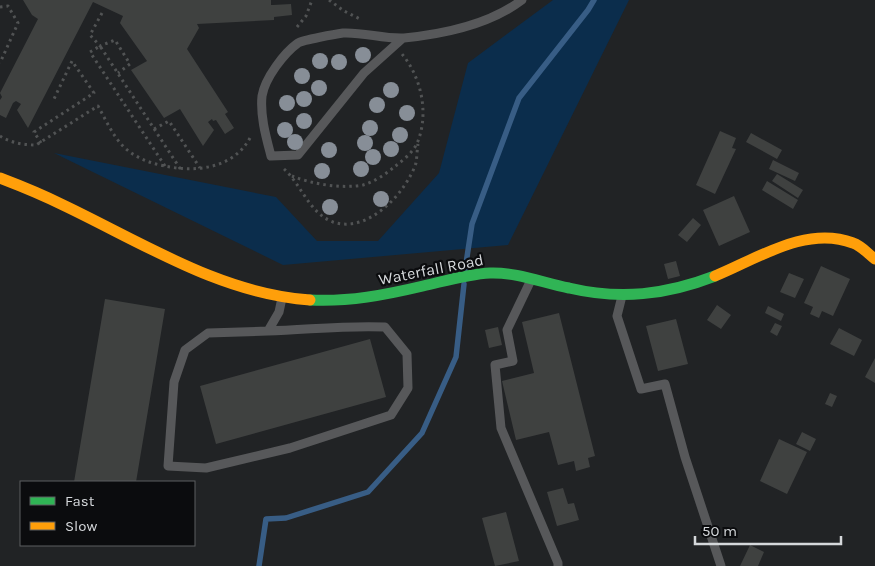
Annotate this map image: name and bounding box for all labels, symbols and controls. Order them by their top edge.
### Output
street label: Waterfall Road [377,250,485,289]
legend [20,481,195,546]
text: Fast [65,492,95,510]
scale bar [695,514,841,546]
text: Slow [65,517,97,535]
text: 50 m [702,522,737,540]

